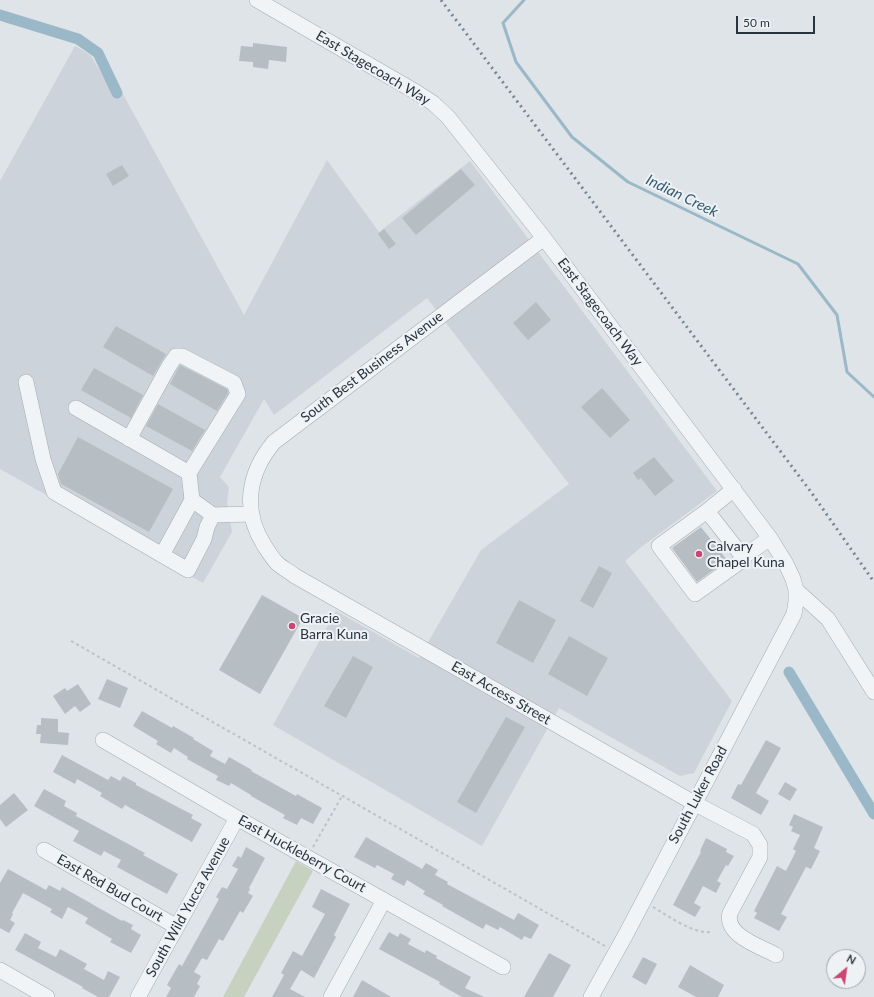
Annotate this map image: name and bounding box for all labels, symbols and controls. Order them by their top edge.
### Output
scale bar [738,8,817,34]
text: 50 m [743,15,770,30]
street label: East Stagecoach Way [313,27,433,109]
water label: Indian Creek [643,171,721,221]
street label: East Stagecoach Way [554,255,646,369]
street label: South Best Business Avenue [297,308,447,426]
place label: Calvary Chapel Kuna [707,538,785,570]
marker: Calvary Chapel Kuna [694,549,704,559]
place label: Gracie Barra Kuna [300,610,368,642]
marker: Gracie Barra Kuna [287,621,297,631]
street label: East Access Street [448,658,554,728]
street label: South Luker Road [665,743,731,847]
street label: East Huckleberry Court [235,812,369,896]
street label: South Wild Yucca Avenue [142,834,234,980]
street label: East Red Bud Court [54,851,166,925]
north arrow [826,949,866,989]
text: N [845,951,858,967]

